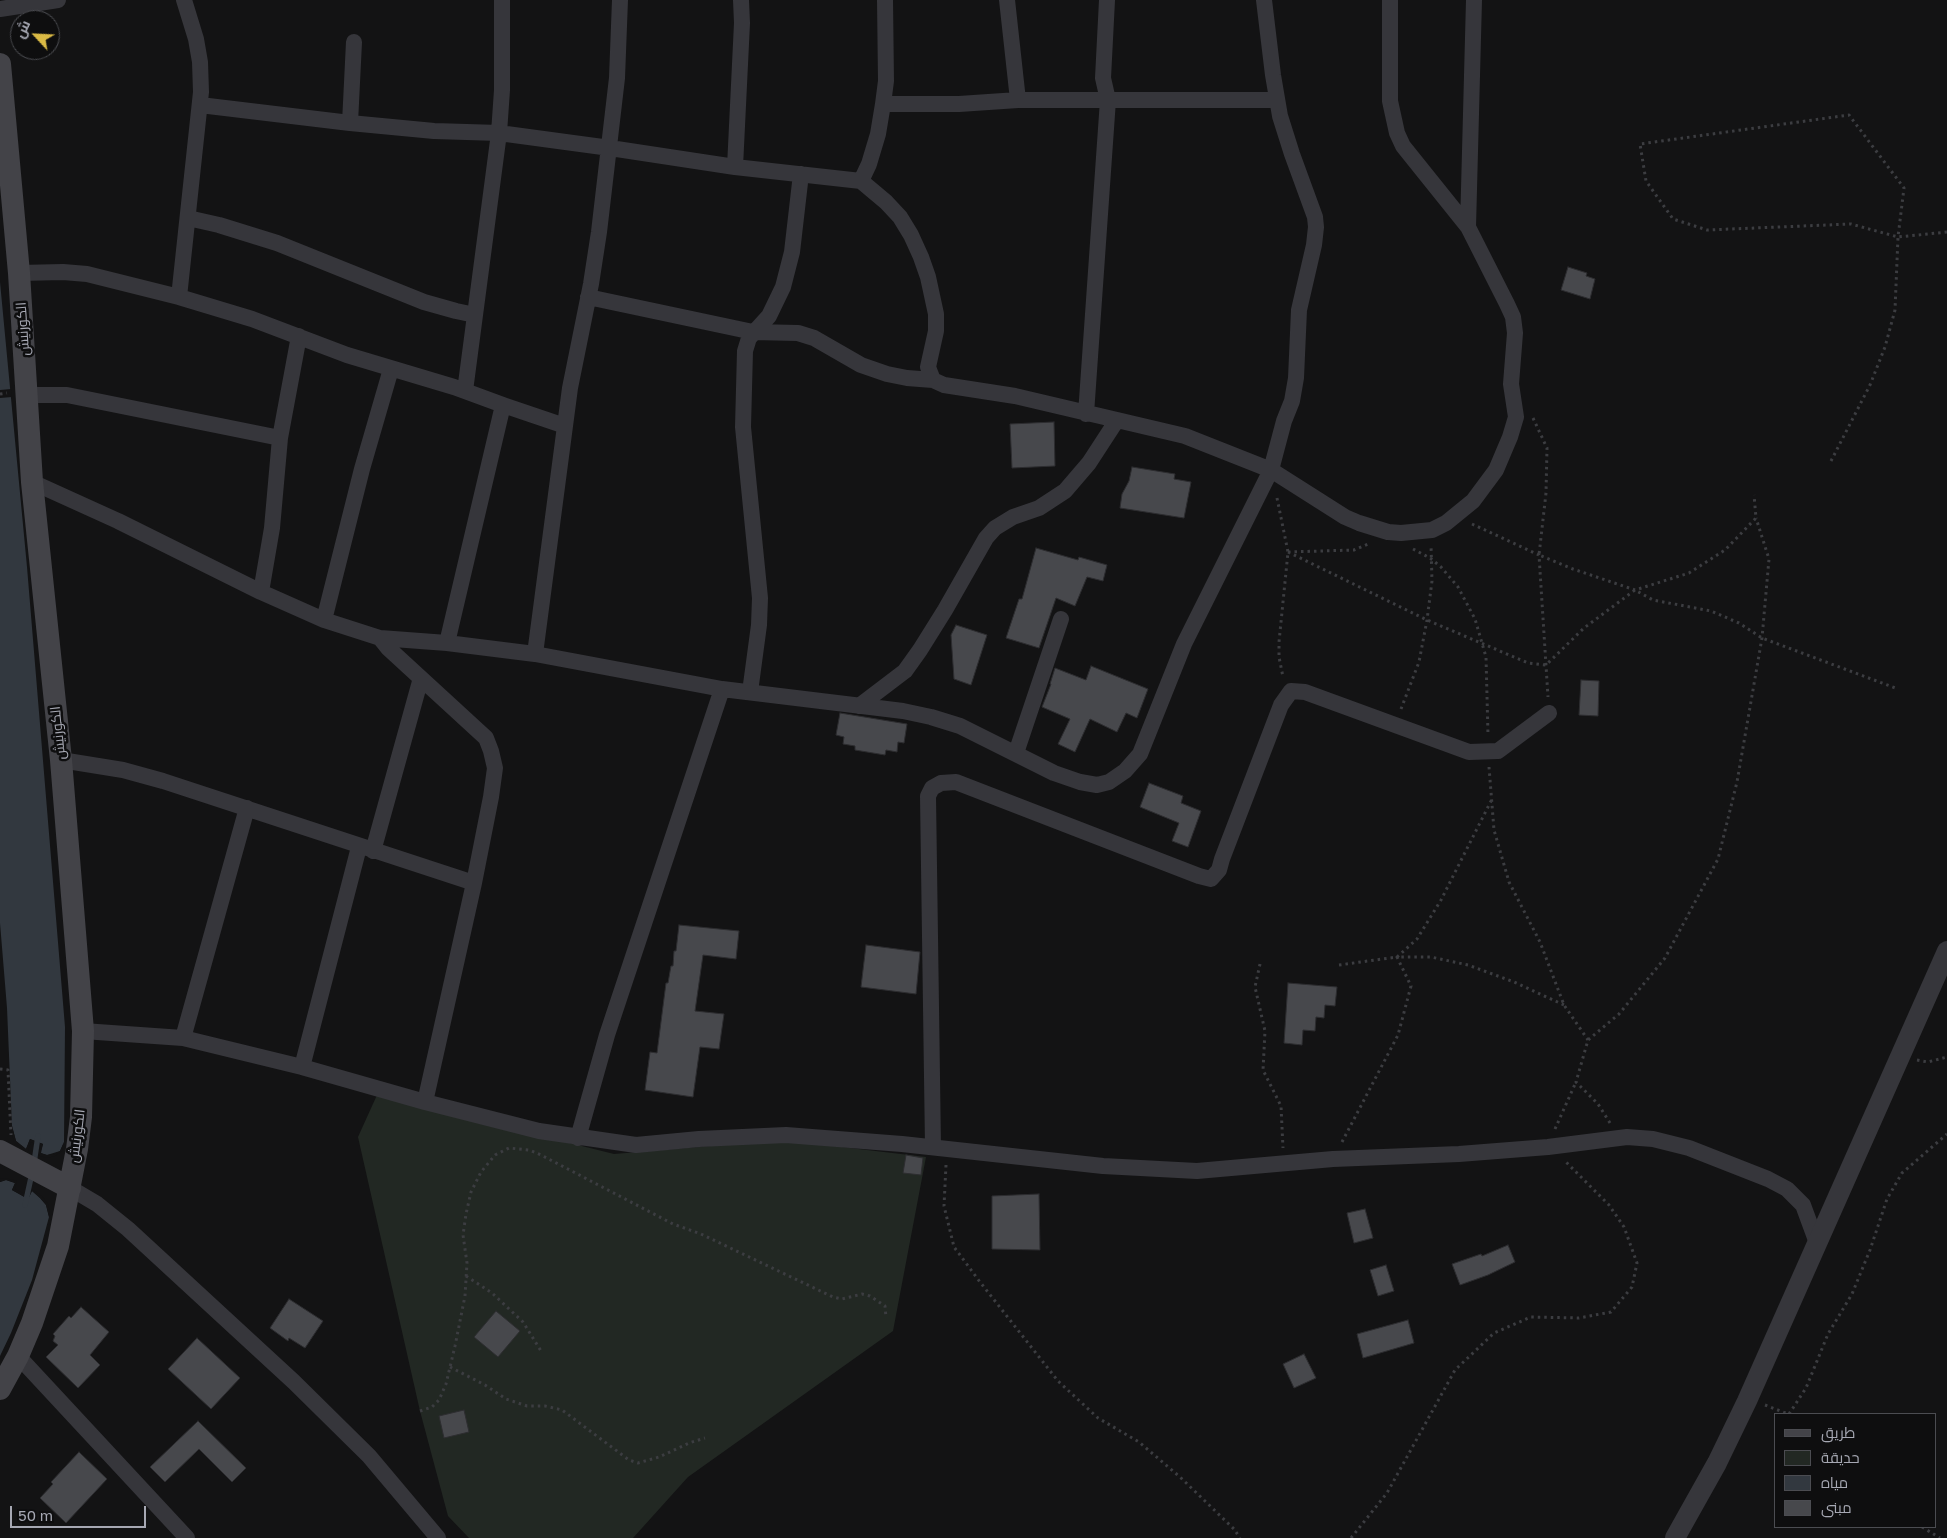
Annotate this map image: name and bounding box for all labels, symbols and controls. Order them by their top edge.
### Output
north arrow [10,10,60,60]
text: ش [10,17,33,41]
street label: الكورنيش [13,302,33,356]
street label: الكورنيش [47,705,69,761]
street label: الكورنيش [65,1108,89,1164]
legend [1774,1413,1937,1528]
text: طريق [1821,1423,1855,1441]
text: حديقة [1821,1448,1860,1466]
text: مياه [1821,1473,1848,1491]
scale bar [12,1496,149,1528]
text: مبنى [1821,1498,1852,1516]
text: 50 m [18,1506,53,1524]

